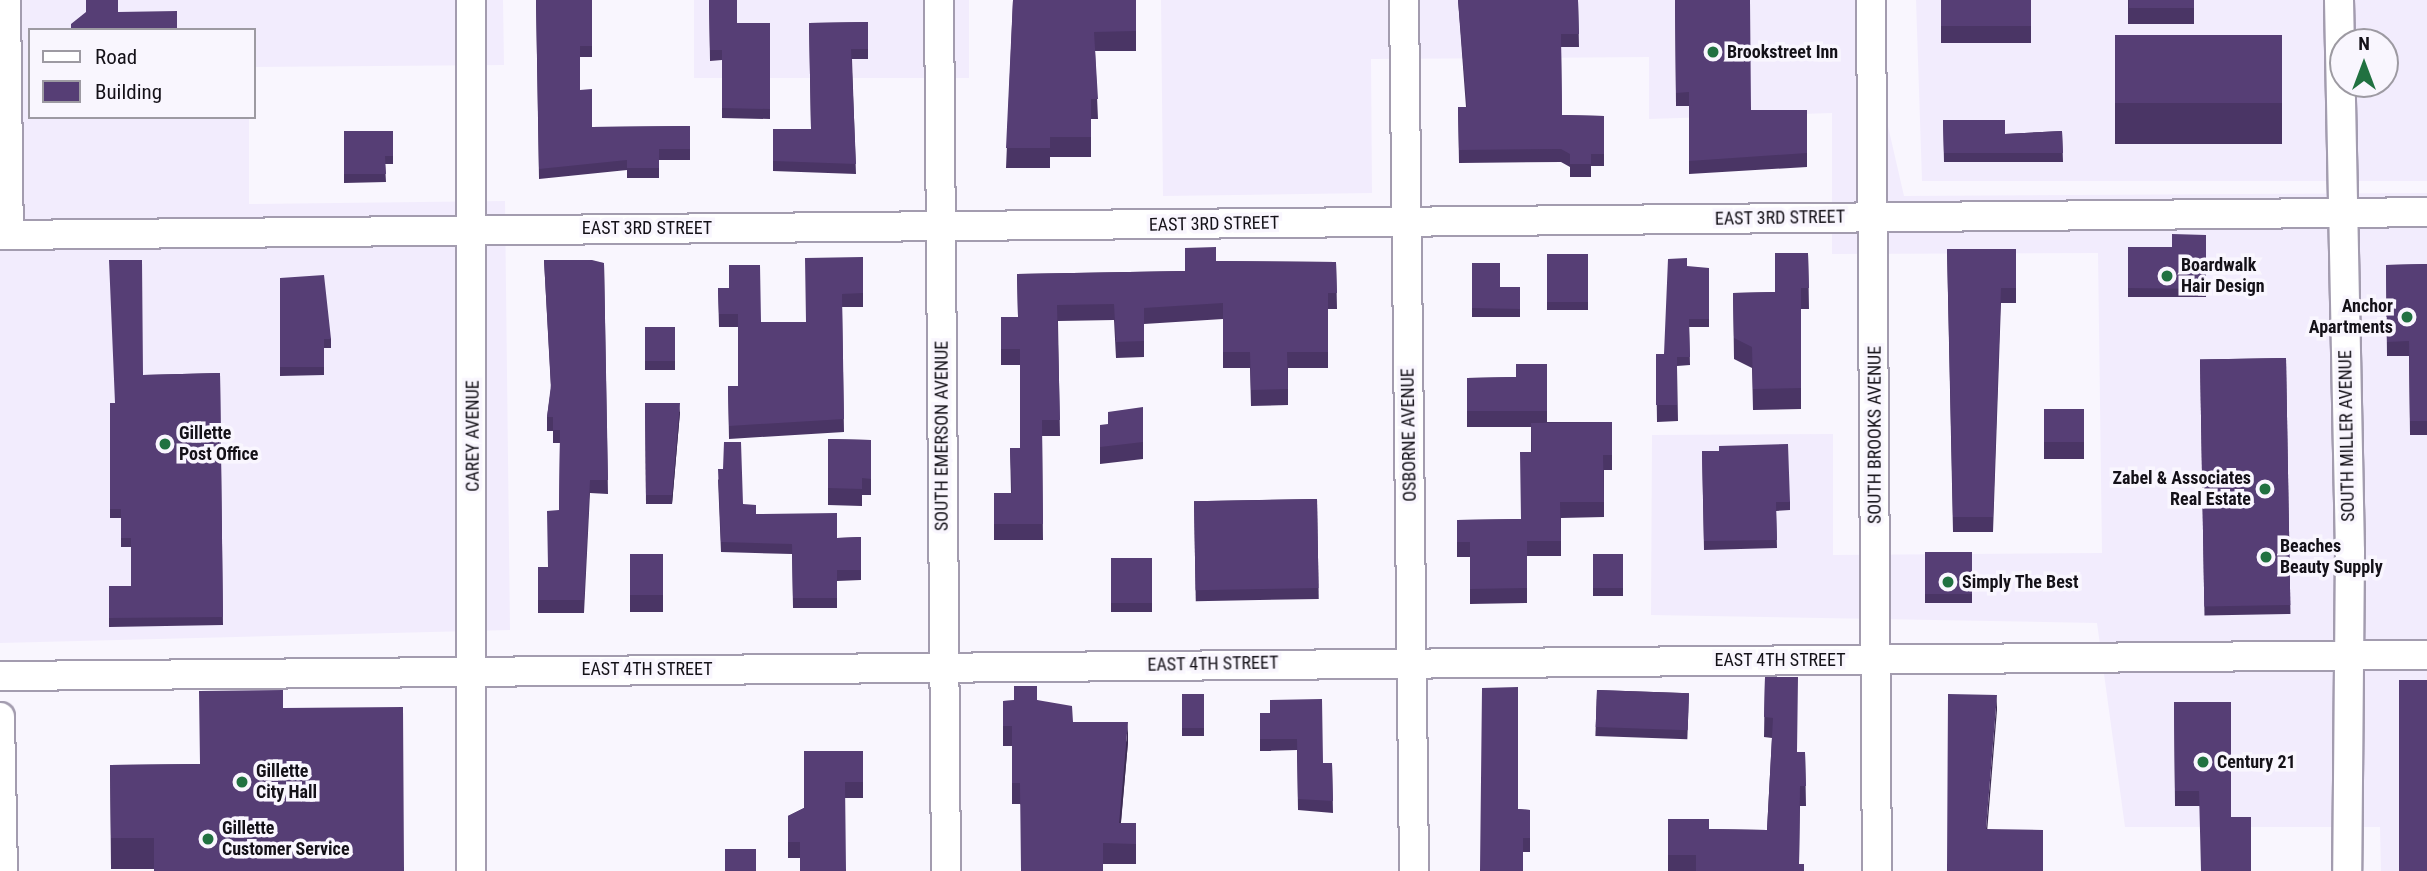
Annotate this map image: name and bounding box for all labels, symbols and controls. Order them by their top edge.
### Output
legend [28,28,256,119]
north arrow [2329,28,2399,98]
text: N [2358,32,2370,55]
place label: Brookstreet Inn [1727,41,1838,63]
marker: Brookstreet Inn [1705,44,1721,60]
text: Road [95,45,137,69]
text: Building [95,80,162,104]
street label: EAST 3RD STREET [1714,206,1846,230]
street label: EAST 3RD STREET [1148,212,1280,236]
street label: EAST 3RD STREET [582,217,712,239]
place label: Boardwalk Hair Design [2181,255,2265,298]
marker: Boardwalk Hair Design [2159,268,2175,284]
place label: Anchor Apartments [2309,296,2393,338]
marker: Anchor Apartments [2399,309,2415,325]
street label: SOUTH EMERSON AVENUE [931,341,953,531]
street label: SOUTH BROOKS AVENUE [1864,346,1886,524]
street label: SOUTH MILLER AVENUE [2335,350,2359,522]
street label: OSBORNE AVENUE [1397,368,1421,502]
street label: CAREY AVENUE [462,380,484,492]
place label: Gillette Post Office [179,423,258,466]
marker: Gillette Post Office [157,436,173,452]
place label: Zabel & Associates Real Estate [2113,468,2251,510]
marker: Zabel & Associates Real Estate [2257,481,2273,497]
place label: Beaches Beauty Supply [2280,536,2383,578]
marker: Beaches Beauty Supply [2258,549,2274,565]
place label: Simply The Best [1962,571,2079,593]
marker: Simply The Best [1940,574,1956,590]
street label: EAST 4TH STREET [1714,649,1846,671]
street label: EAST 4TH STREET [1147,652,1279,676]
street label: EAST 4TH STREET [581,658,713,680]
place label: Century 21 [2217,751,2296,773]
marker: Century 21 [2195,754,2211,770]
place label: Gillette City Hall [256,761,317,804]
marker: Gillette City Hall [234,774,250,790]
place label: Gillette Customer Service [222,818,350,860]
marker: Gillette Customer Service [200,831,216,847]

